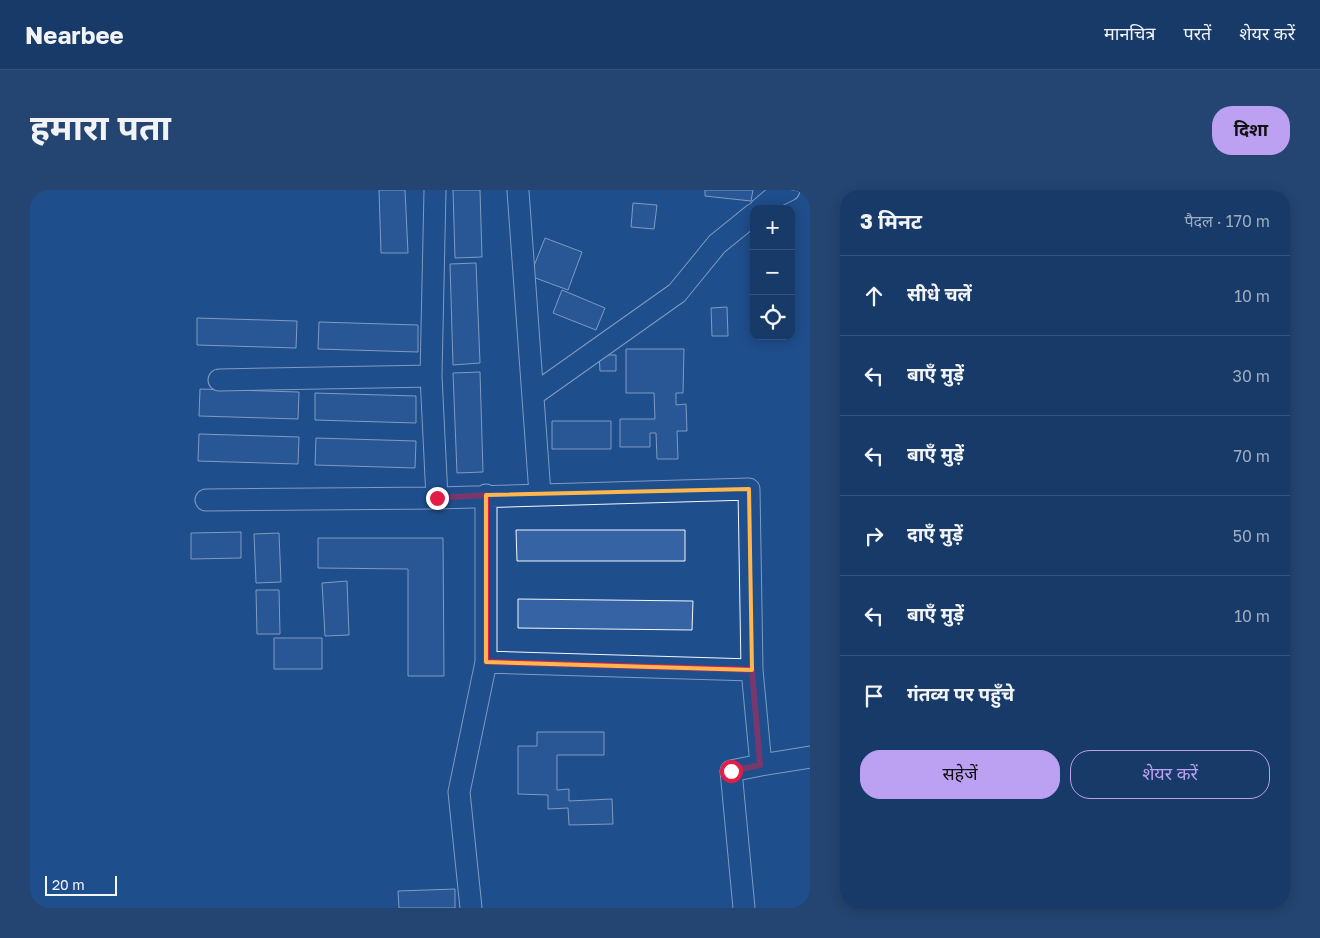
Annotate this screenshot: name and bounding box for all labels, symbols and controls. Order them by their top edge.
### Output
text: Nearbee [25,20,124,49]
text: मानचित्र [1104,22,1155,44]
text: परतें [1183,22,1211,44]
text: शेयर करें [1239,22,1295,44]
text: हमारा पता [30,106,171,148]
button: दिशा [1212,106,1290,155]
map controls [750,205,795,340]
button: + [750,205,795,250]
text: 3 मिनट [860,208,922,234]
text: पैदल · 170 m [1184,211,1270,231]
button: − [750,250,795,295]
icon: ahead [860,282,888,310]
text: सीधे चलें [907,282,972,305]
text: 10 m [1234,286,1270,306]
button: locate [750,295,795,340]
icon: left [860,362,888,390]
text: बाएँ मुड़ें [907,362,964,385]
text: 30 m [1233,366,1270,386]
icon: left [860,442,888,470]
text: बाएँ मुड़ें [907,442,964,465]
text: 70 m [1233,446,1270,466]
route end [426,487,449,510]
icon: right [860,522,888,550]
text: दाएँ मुड़ें [907,522,963,545]
text: 50 m [1233,526,1270,546]
icon: left [860,602,888,630]
text: बाएँ मुड़ें [907,602,964,625]
text: 10 m [1234,606,1270,626]
icon: arrive [860,682,888,710]
text: गंतव्य पर पहुँचे [907,682,1014,705]
button: सहेजें [860,750,1060,799]
button: शेयर करें [1070,750,1270,799]
route start [720,760,743,783]
scale bar [45,873,118,896]
text: 20 m [52,876,85,893]

